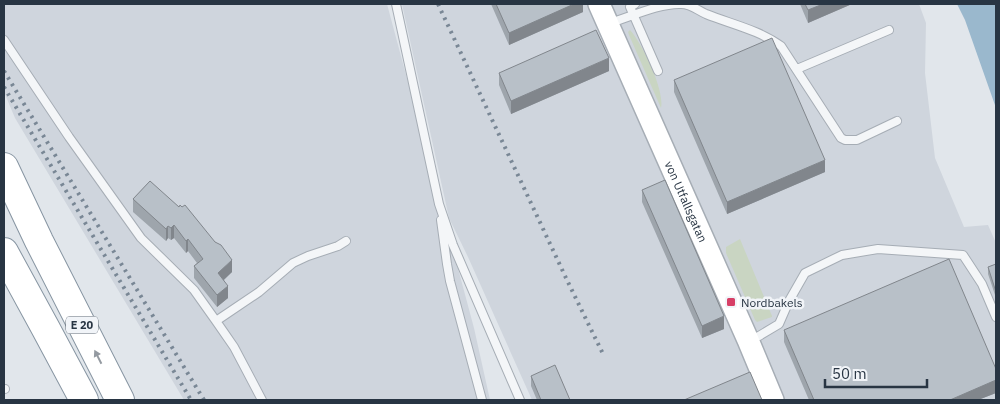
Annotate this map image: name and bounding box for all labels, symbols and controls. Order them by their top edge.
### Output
street label: von Utfallsgatan [662,159,711,244]
place label: Nordbakels [741,295,803,310]
marker: Nordbakels [725,296,737,308]
road number: E 20 [66,316,98,334]
one-way arrow [94,350,102,364]
scale bar [825,356,928,388]
text: 50 m [832,364,867,383]

